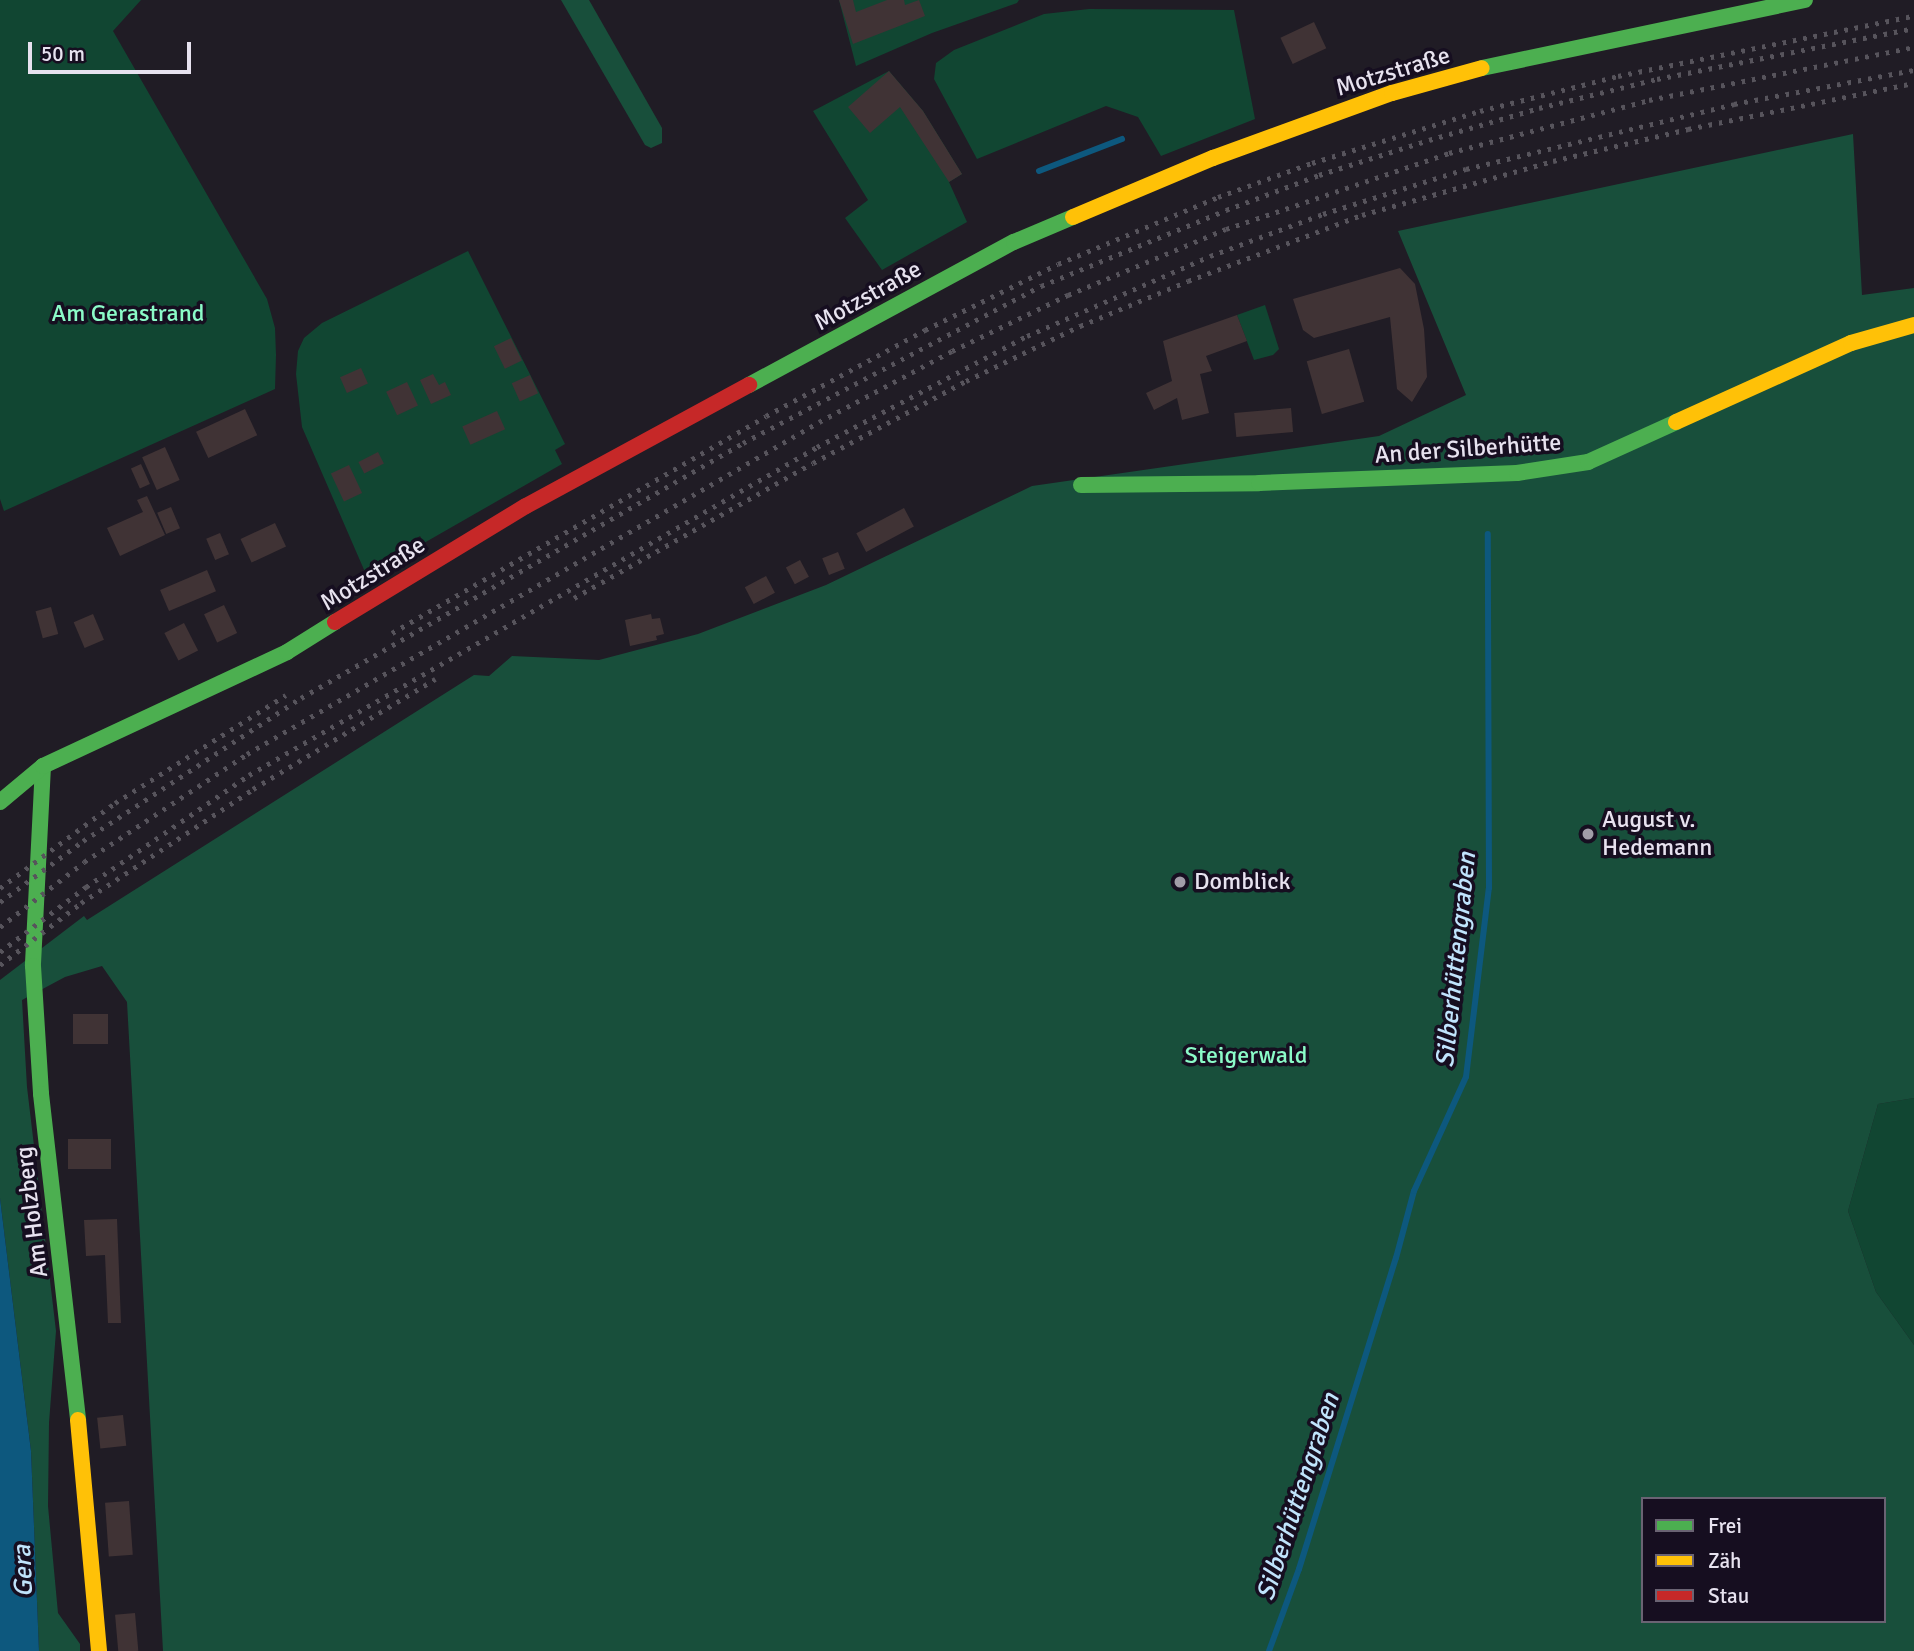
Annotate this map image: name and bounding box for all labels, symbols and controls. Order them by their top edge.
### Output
scale bar [32,28,194,72]
text: 50 m [41,41,85,67]
street label: Motzstraße [1332,41,1454,103]
street label: Motzstraße [809,255,927,337]
park label: Am Gerastrand [52,300,204,328]
street label: An der Silberhütte [1374,428,1562,470]
street label: Motzstraße [315,531,431,617]
place label: August v. Hedemann [1602,806,1712,862]
marker: August v. Hedemann [1580,826,1596,842]
water label: Silberhüttengraben [1430,851,1484,1069]
place label: Domblick [1194,868,1291,896]
marker: Domblick [1172,874,1188,890]
park label: Steigerwald [1185,1042,1307,1070]
street label: Am Holzberg [10,1145,54,1279]
water label: Silberhüttengraben [1251,1389,1347,1605]
legend [1641,1497,1886,1623]
text: Frei [1708,1513,1742,1539]
water label: Gera [7,1544,41,1598]
text: Zäh [1708,1548,1742,1574]
text: Stau [1708,1583,1749,1609]

